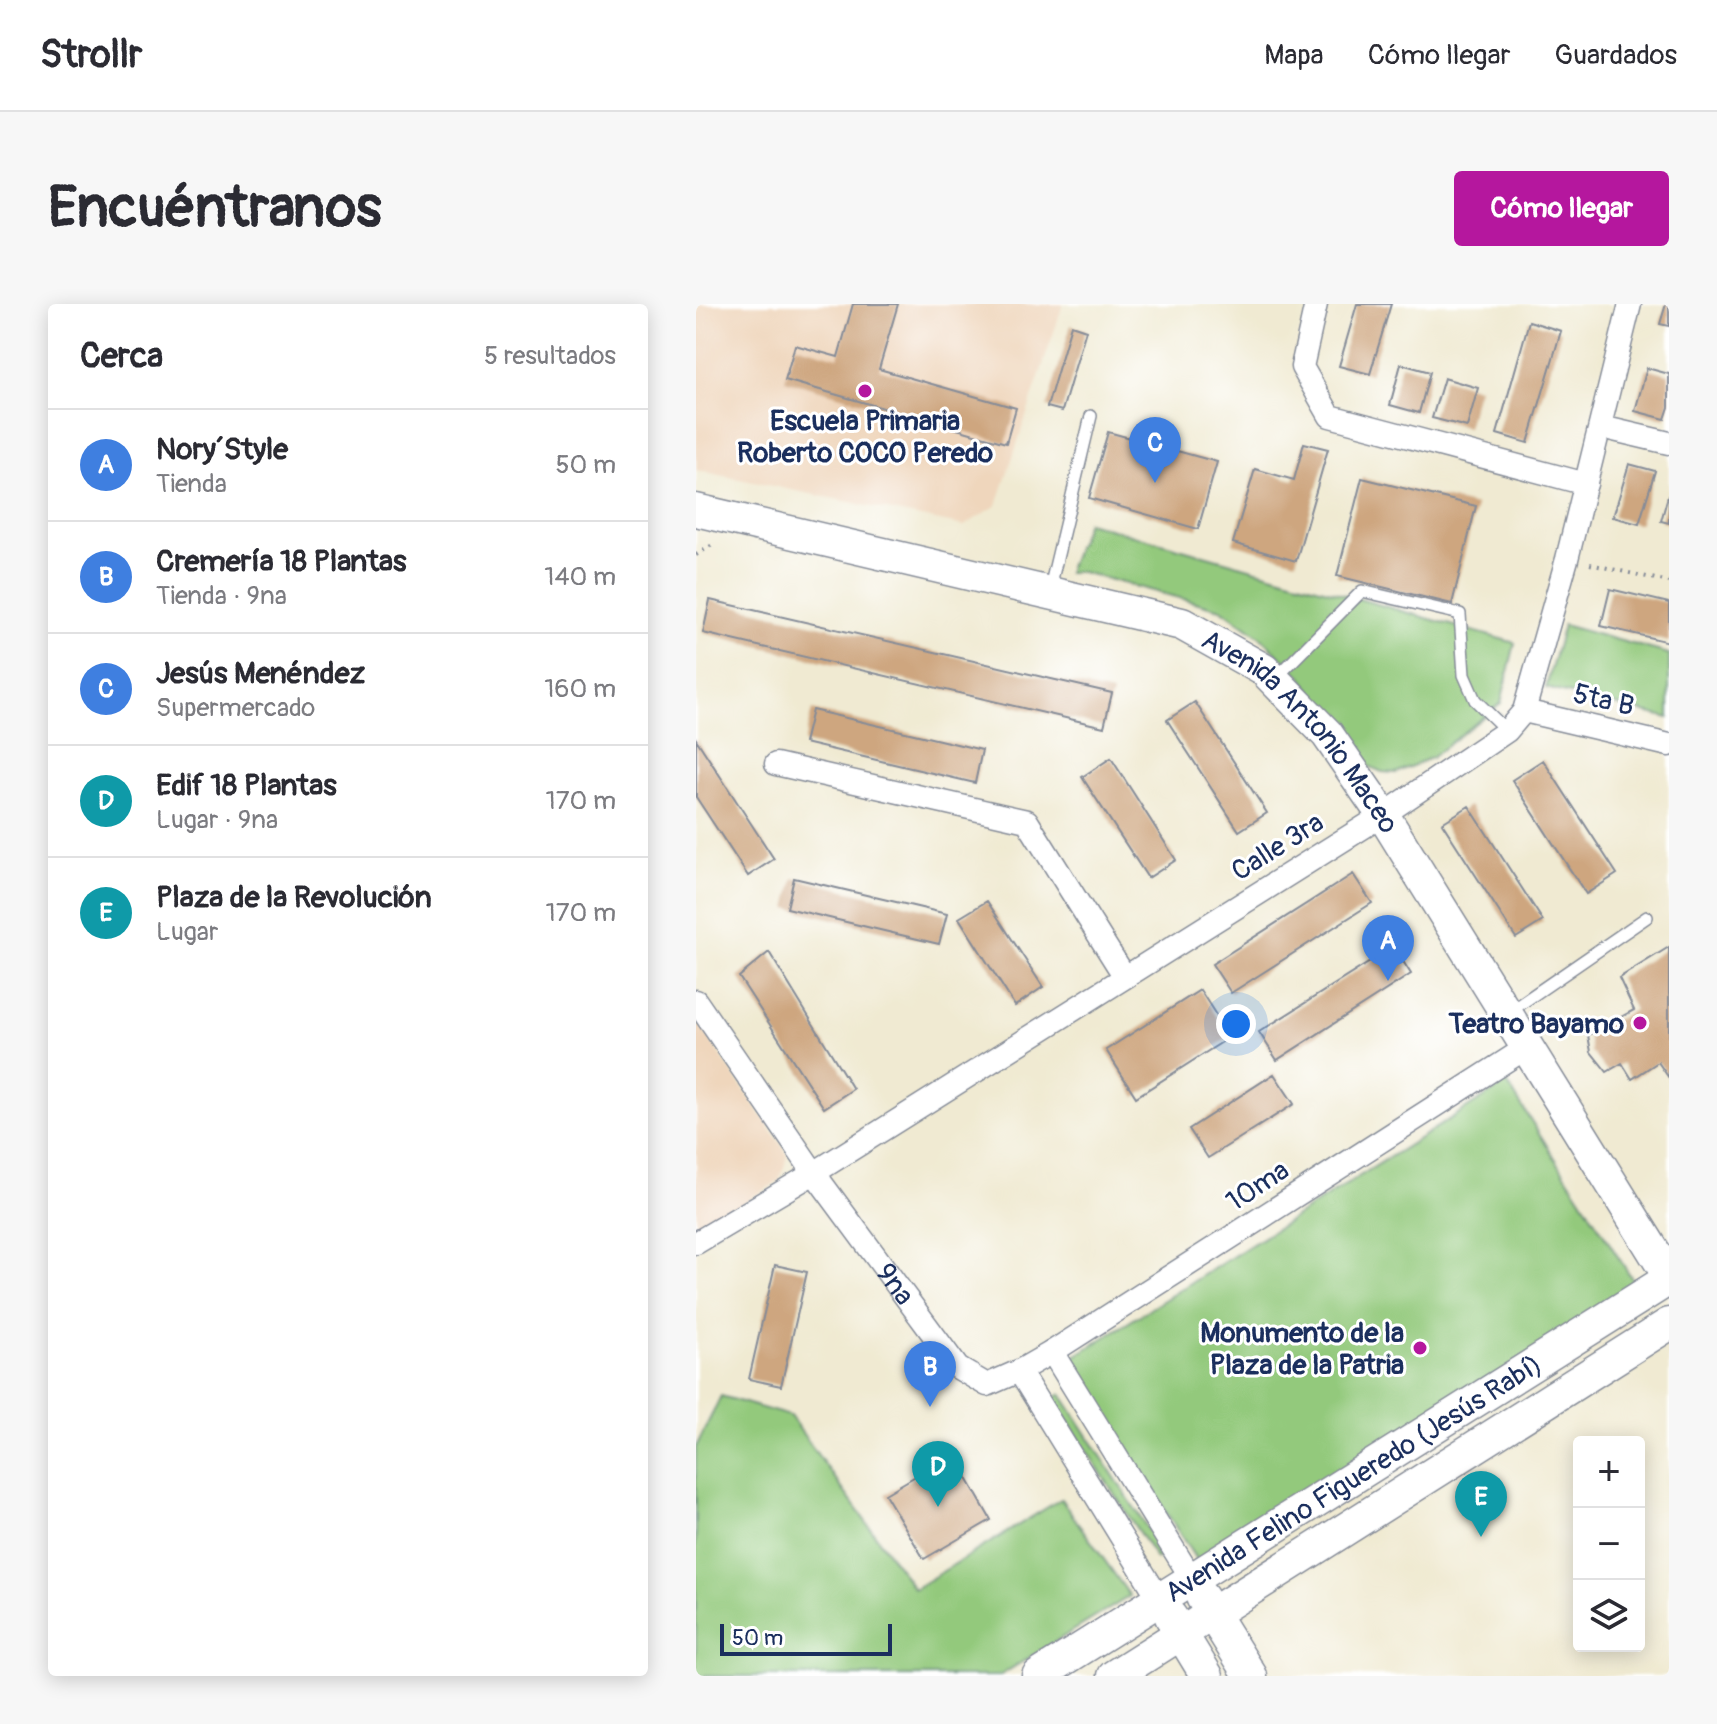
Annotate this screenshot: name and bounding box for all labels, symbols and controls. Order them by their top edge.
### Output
text: Strollr [40,31,142,79]
text: Mapa [1264,38,1324,73]
text: Cómo llegar [1368,38,1510,73]
text: Guardados [1554,38,1677,73]
button: Cómo llegar [1454,171,1669,246]
text: Encuéntranos [48,174,381,243]
text: Cerca [80,335,163,378]
text: 5 resultados [484,340,616,372]
marker: Escuela Primaria Roberto COCO Peredo [856,382,874,400]
place label: Escuela Primaria Roberto COCO Peredo [737,404,993,471]
pin: C [1129,417,1181,483]
text: Nory´Style [156,431,288,468]
text: A [98,449,114,481]
text: 50 m [555,449,616,481]
text: Tienda [156,468,227,500]
text: Cremería 18 Plantas [156,543,406,580]
text: B [99,561,113,593]
text: 140 m [544,561,616,593]
text: Tienda · 9na [156,580,287,612]
street label: Avenida Antonio Maceo [1195,623,1406,840]
text: Jesús Menéndez [156,655,365,692]
text: C [98,673,114,705]
text: 160 m [544,673,616,705]
street label: 5ta B [1570,677,1638,724]
text: Supermercado [156,692,315,724]
text: Edif 18 Plantas [156,767,337,804]
text: D [98,785,114,817]
text: 170 m [546,785,616,817]
text: Lugar · 9na [156,804,278,836]
street label: Calle 3ra [1225,805,1330,889]
text: Plaza de la Revolución [156,879,432,916]
text: E [99,897,113,929]
text: 170 m [546,897,616,929]
pin: A [1362,915,1414,981]
text: Lugar [156,916,218,948]
your location [1216,1004,1256,1044]
place label: Teatro Bayamo [1448,1007,1624,1042]
marker: Teatro Bayamo [1631,1014,1649,1032]
street label: 10ma [1220,1153,1296,1219]
street label: 9na [867,1257,921,1312]
place label: Monumento de la Plaza de la Patria [1200,1316,1404,1383]
marker: Monumento de la Plaza de la Patria [1411,1339,1429,1357]
pin: B [904,1341,956,1407]
street label: Avenida Felino Figueredo (Jesús Rabí) [1159,1348,1549,1611]
map controls [1573,1436,1645,1652]
button: + [1573,1436,1645,1508]
pin: D [912,1441,964,1507]
pin: E [1455,1471,1507,1537]
button: − [1573,1508,1645,1580]
button: layers [1573,1580,1645,1652]
scale bar [720,1620,892,1656]
text: 50 m [732,1624,783,1652]

